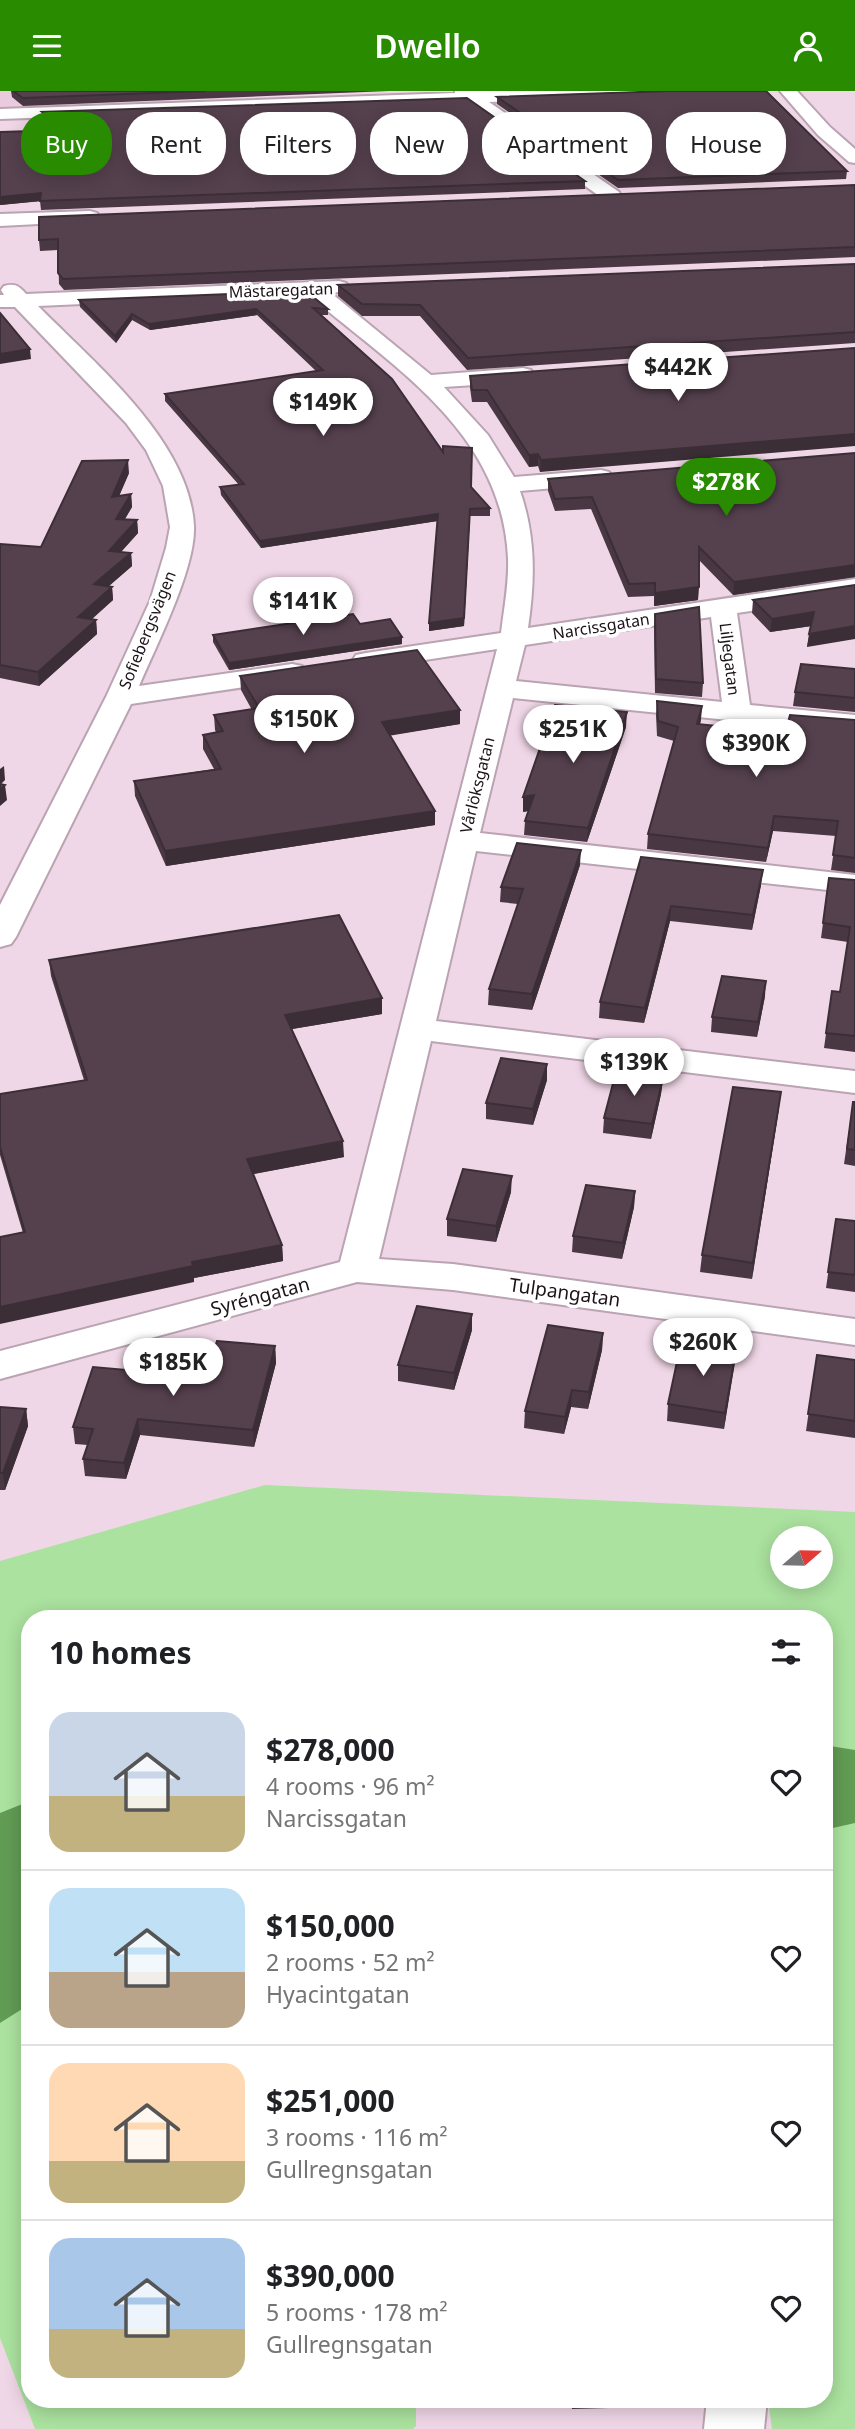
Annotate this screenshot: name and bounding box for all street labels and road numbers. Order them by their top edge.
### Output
street label: Mästaregatan [228,277,334,303]
street label: Sofiebergsvägen [113,568,181,692]
street label: Narcissgatan [551,607,651,645]
street label: Liljegatan [715,621,745,697]
street label: Vårlöksgatan [454,735,500,835]
street label: Syréngatan [208,1270,312,1322]
street label: Tulpangatan [508,1271,622,1313]

